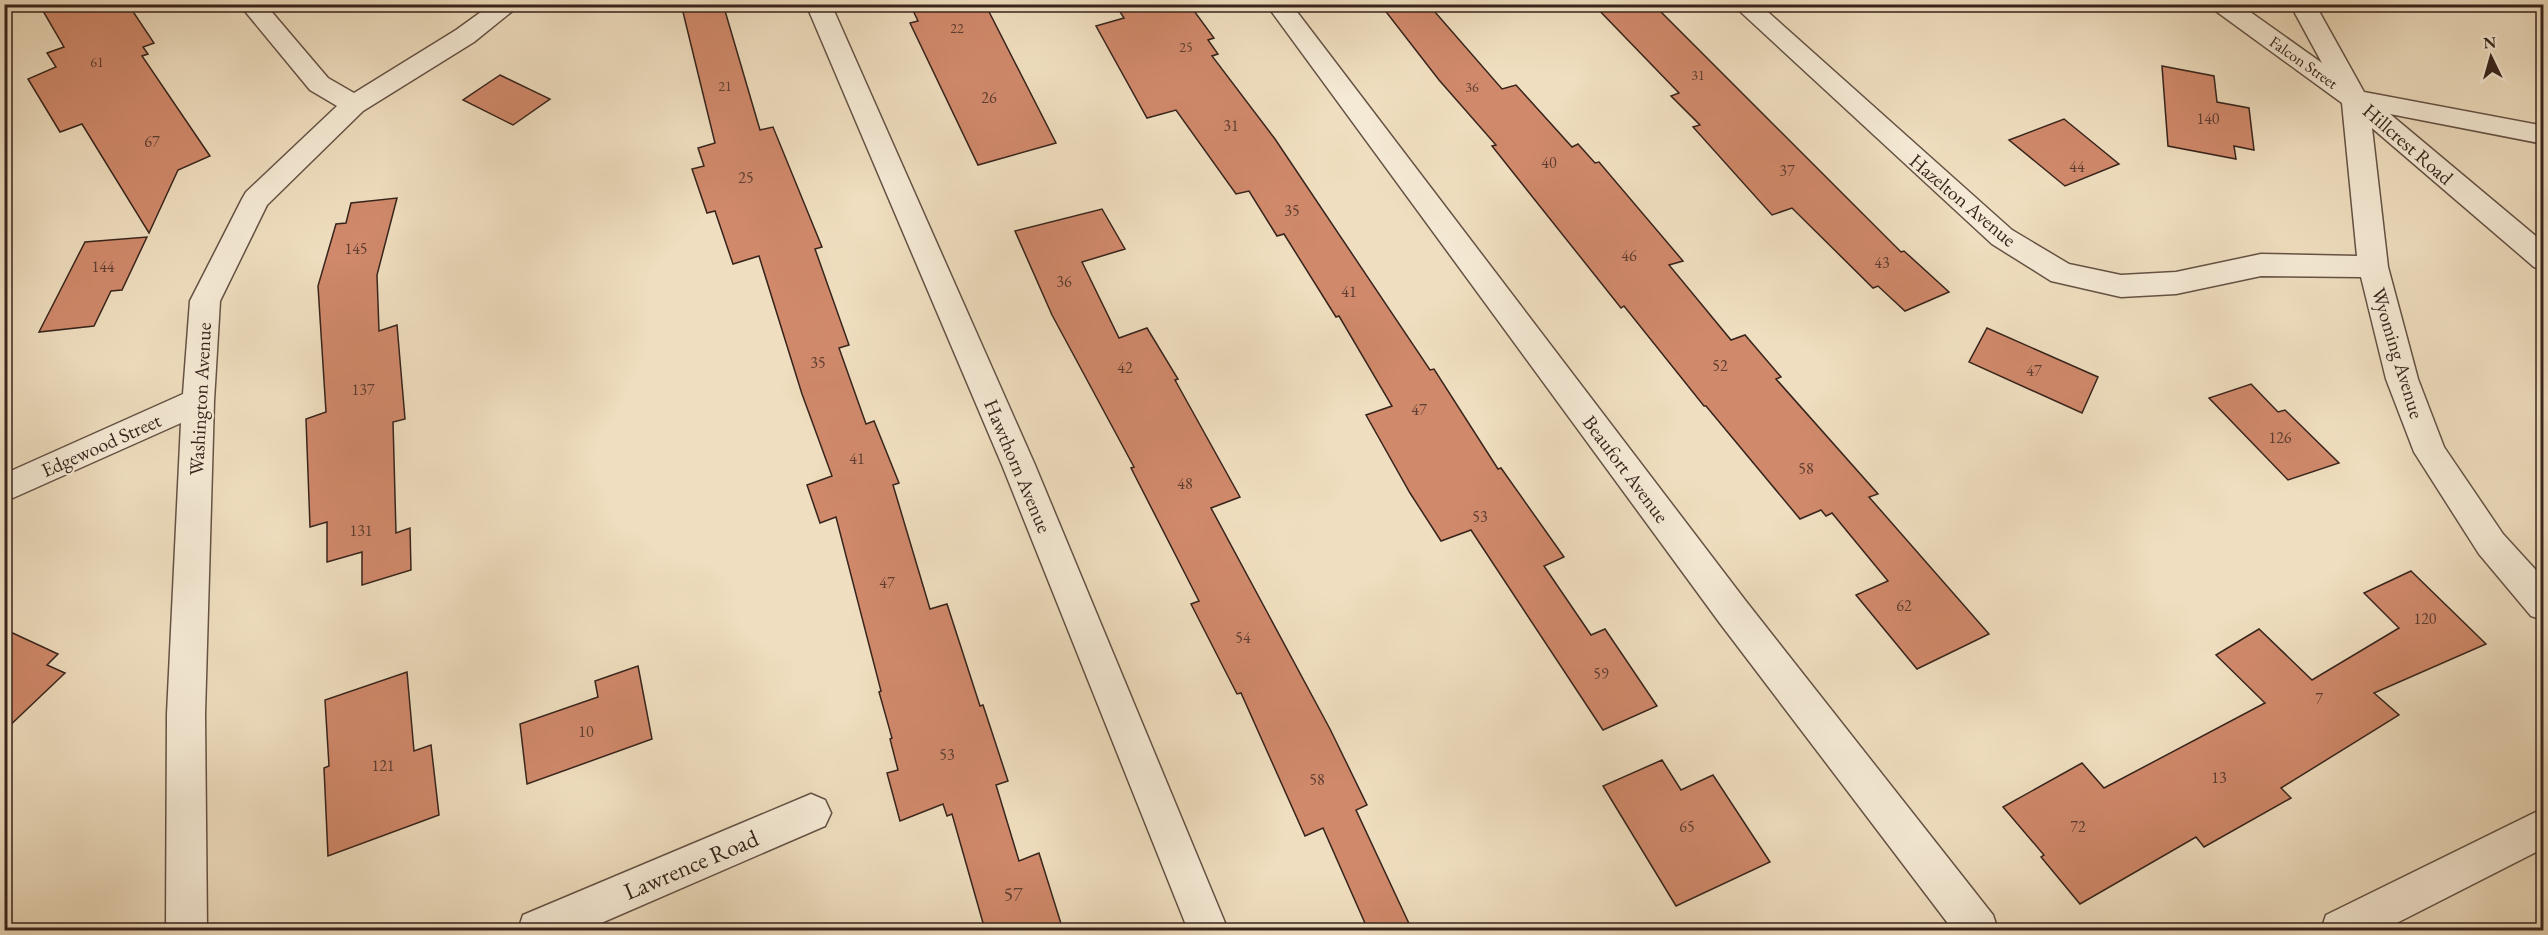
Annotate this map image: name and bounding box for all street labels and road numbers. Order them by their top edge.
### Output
street label: Falcon Street [2265,31,2342,94]
street label: Hillcrest Road [2357,98,2459,191]
street label: Hazelton Avenue [1904,148,2022,253]
street label: Wyoming Avenue [2366,284,2430,422]
street label: Washington Avenue [183,322,217,476]
street label: Hawthorn Avenue [978,395,1058,537]
street label: Edgewood Street [37,407,166,483]
street label: Beaufort Avenue [1577,410,1675,528]
street label: Lawrence Road [619,822,764,907]

